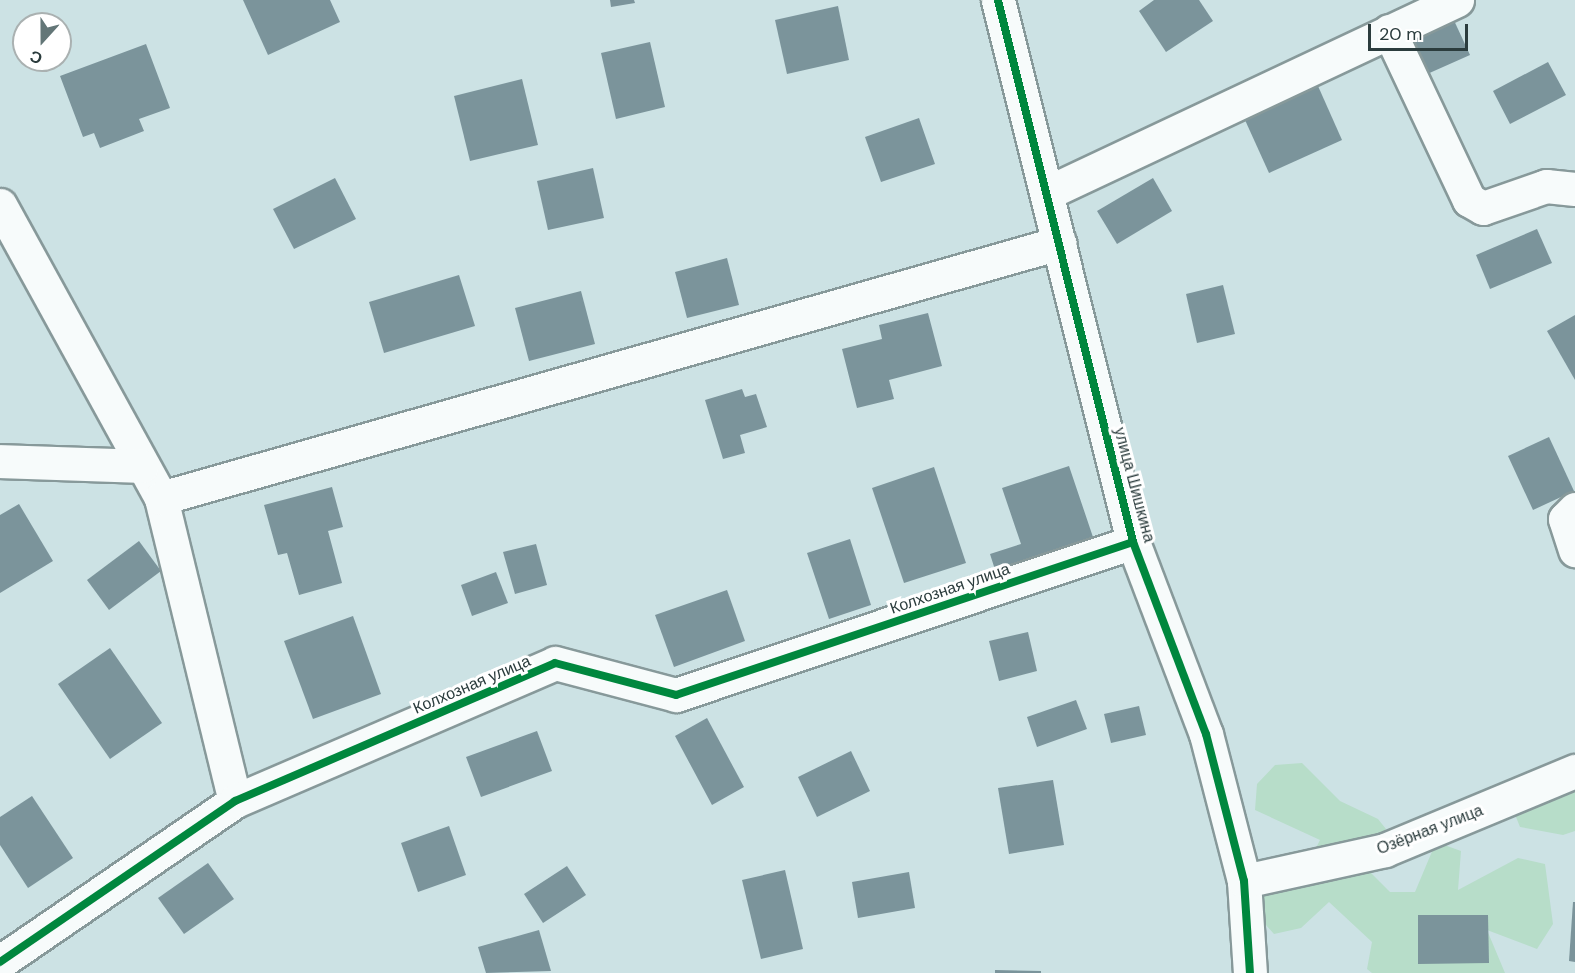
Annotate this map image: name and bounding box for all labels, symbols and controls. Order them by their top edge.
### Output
north arrow [12,12,72,72]
scale bar [1371,12,1472,50]
text: 20 m [1379,22,1422,46]
text: С [27,46,45,69]
street label: улица Шишкина [1109,425,1159,545]
street label: Колхозная улица [887,559,1013,619]
street label: Колхозная улица [410,652,534,718]
street label: Озёрная улица [1374,801,1486,859]

